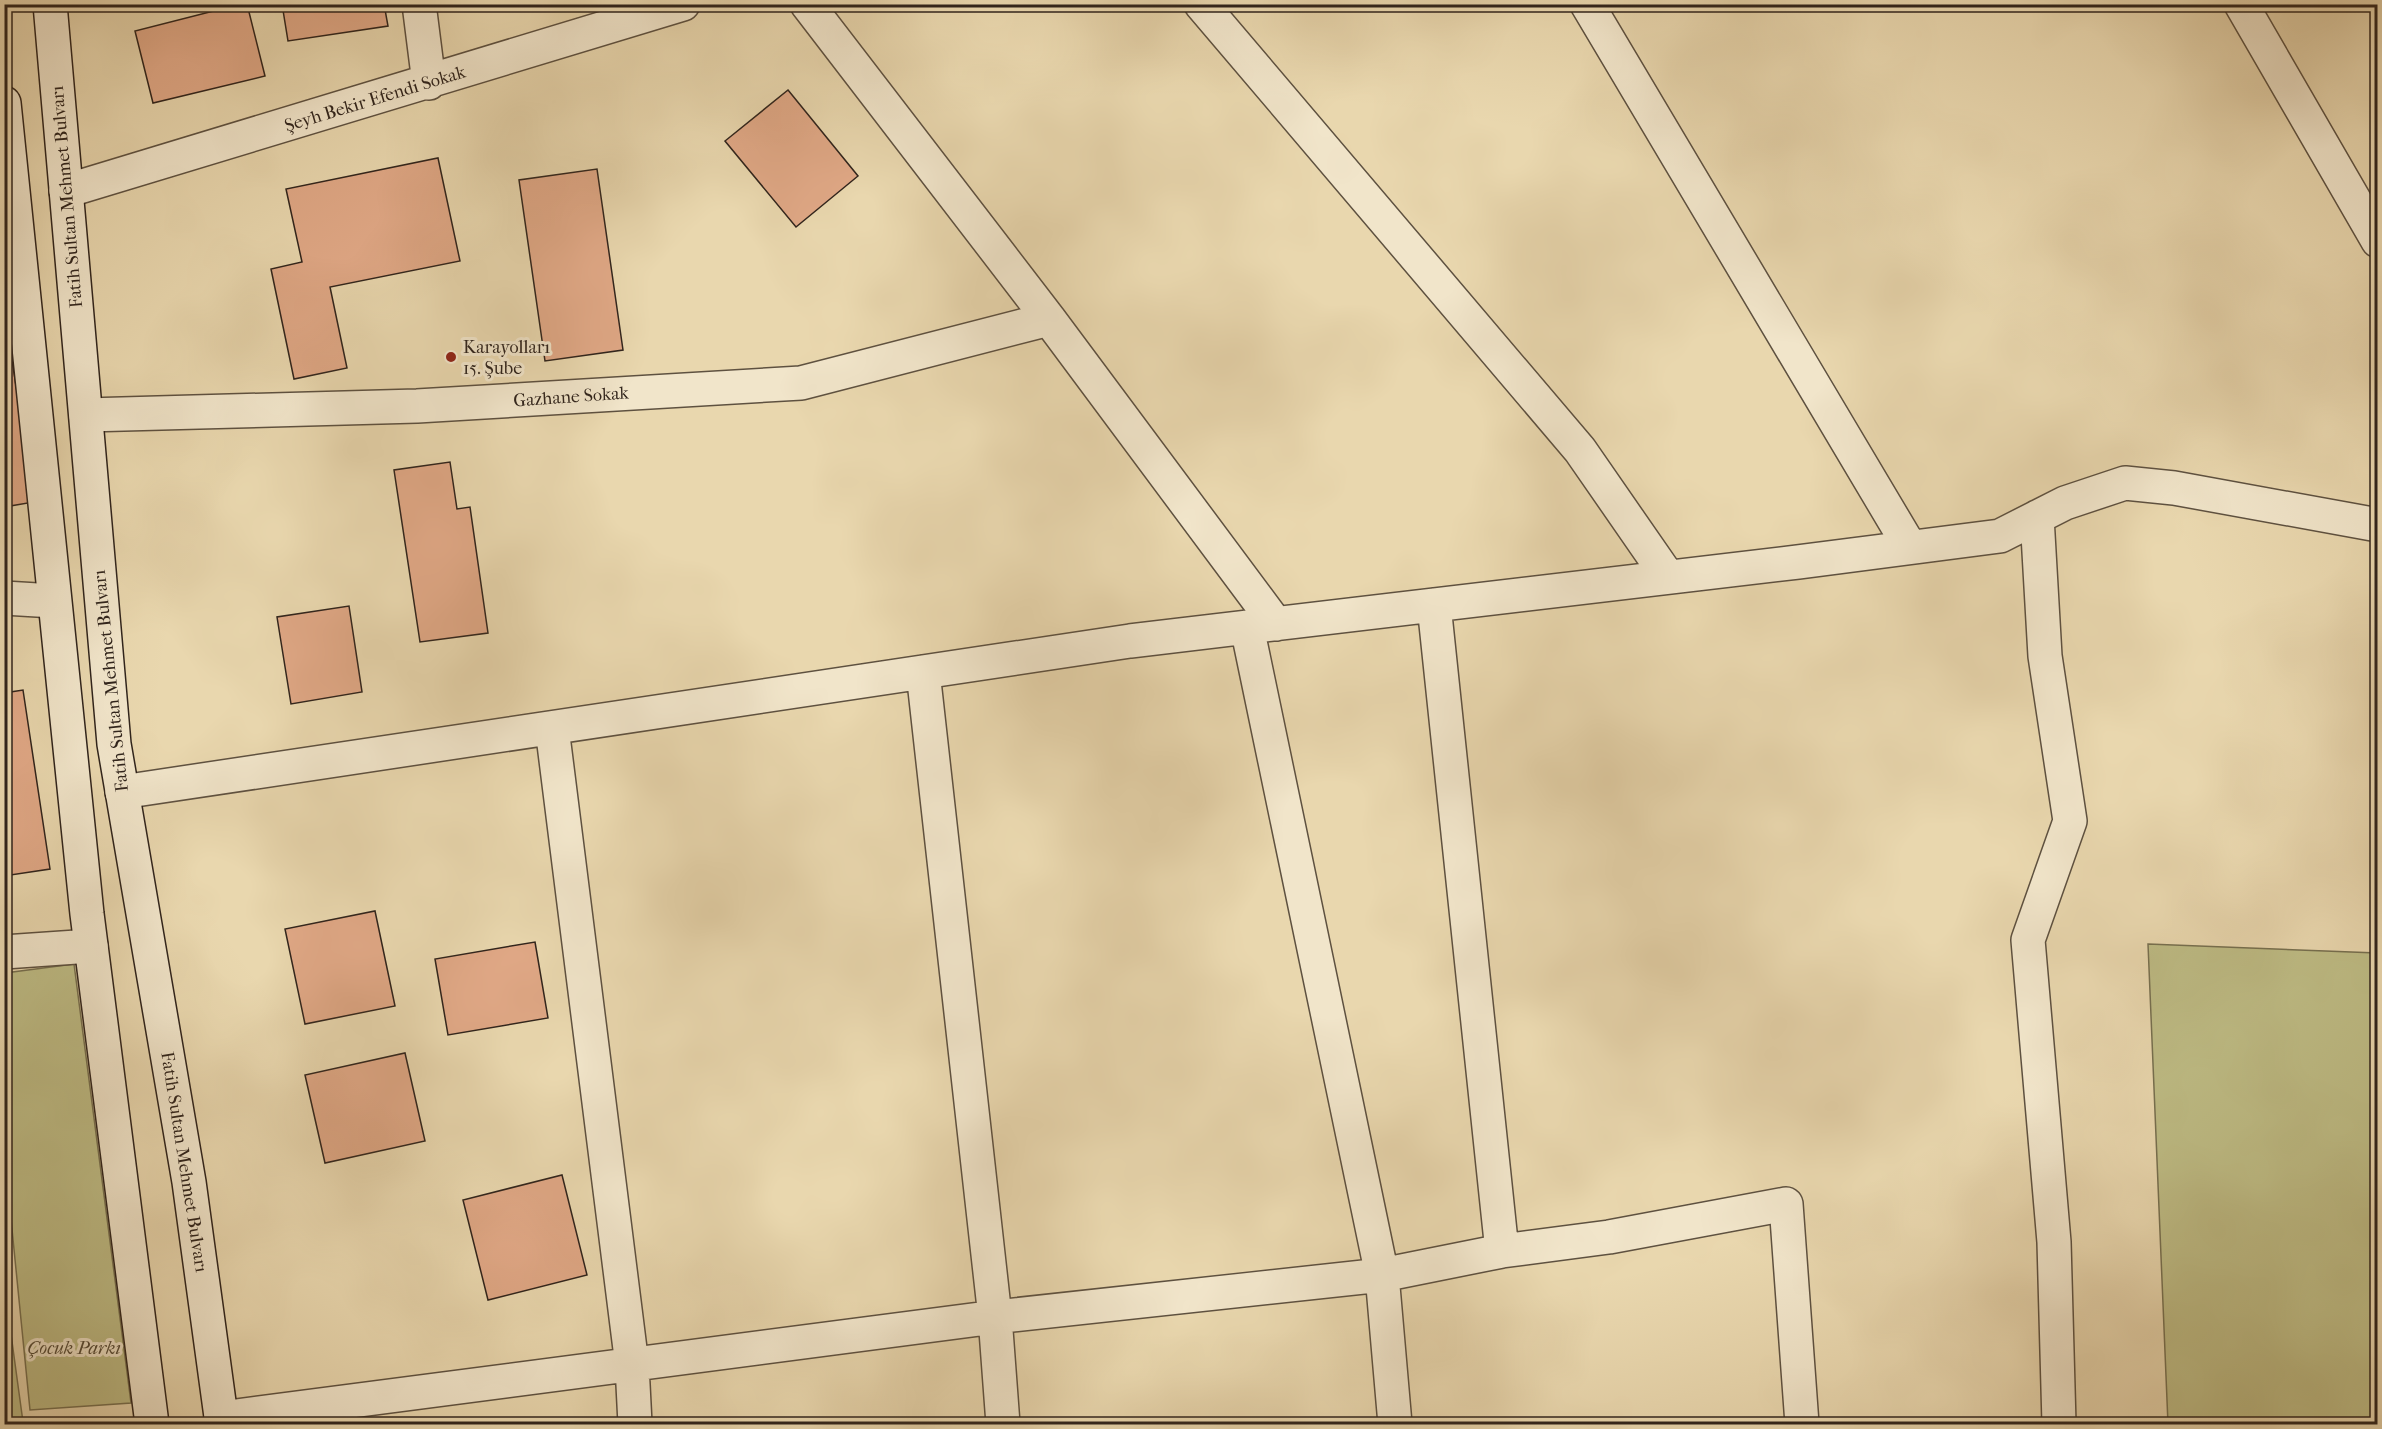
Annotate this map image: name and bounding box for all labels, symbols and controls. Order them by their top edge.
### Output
street label: Şeyh Bekir Efendi Sokak [282,61,469,137]
street label: Fatih Sultan Mehmet Bulvarı [47,84,87,309]
place label: Karayolları 15. Şube [463,337,550,379]
marker: Karayolları 15. Şube [444,350,458,364]
street label: Gazhane Sokak [513,382,630,412]
street label: Fatih Sultan Mehmet Bulvarı [89,568,133,793]
street label: Fatih Sultan Mehmet Bulvarı [156,1050,212,1274]
park label: Çocuk Parkı [27,1338,121,1359]

